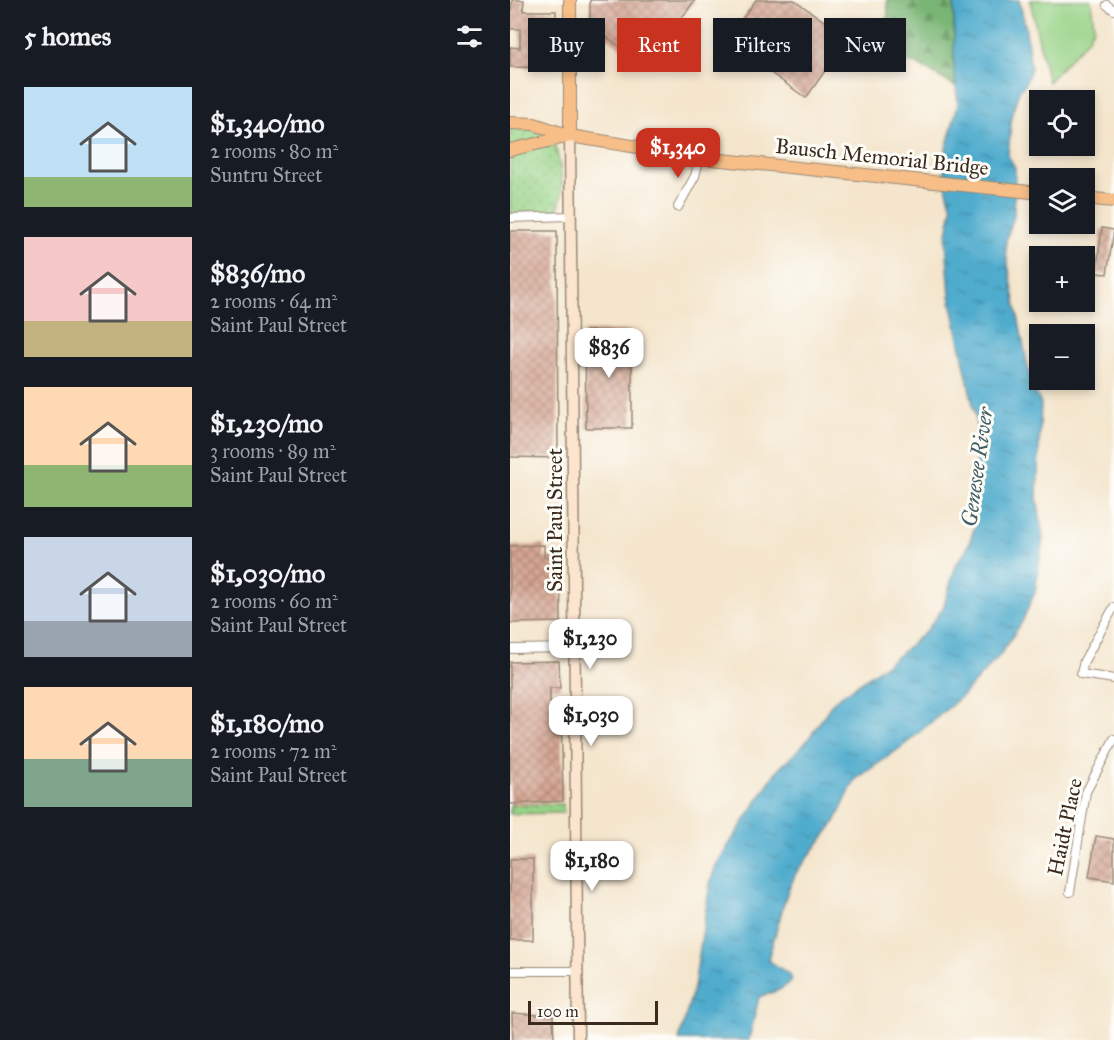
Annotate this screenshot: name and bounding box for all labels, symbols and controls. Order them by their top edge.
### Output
chip: Buy [528,18,605,72]
chip: Rent [617,18,701,72]
chip: Filters [713,18,812,72]
chip: New [824,18,906,72]
text: 5 homes [24,20,111,52]
icon: filters [453,20,486,53]
map controls [1029,90,1095,390]
button: locate [1029,90,1095,156]
text: $1,340/mo [210,107,325,139]
icon: home [72,111,144,183]
pin: $1,340 [629,128,727,179]
street label: Bausch Memorial Bridge [774,133,990,181]
text: $1,340 [650,135,706,159]
text: 2 rooms · 80 m² [210,139,338,163]
text: Suntru Street [210,163,322,187]
button: layers [1029,168,1095,234]
button: + [1029,246,1095,312]
text: $836/mo [210,257,305,289]
icon: home [72,261,144,333]
text: 2 rooms · 64 m² [210,289,337,313]
text: Saint Paul Street [210,313,347,337]
button: − [1029,324,1095,390]
pin: $836 [573,328,645,379]
text: $836 [589,335,629,359]
water label: Genesee River [955,404,999,529]
text: $1,230/mo [210,407,323,439]
icon: home [72,411,144,483]
text: 3 rooms · 89 m² [210,439,335,463]
street label: Saint Paul Street [542,447,568,592]
text: Saint Paul Street [210,463,347,487]
text: $1,030/mo [210,557,325,589]
icon: home [72,561,144,633]
text: 2 rooms · 60 m² [210,589,338,613]
text: Saint Paul Street [210,613,347,637]
pin: $1,230 [541,619,639,670]
text: $1,230 [563,626,617,650]
pin: $1,030 [542,696,640,747]
text: $1,030 [563,703,619,727]
text: $1,180/mo [210,707,324,739]
icon: home [72,711,144,783]
text: 2 rooms · 72 m² [210,739,337,763]
text: Saint Paul Street [210,763,347,787]
street label: Haidt Place [1042,775,1088,878]
pin: $1,180 [543,841,641,892]
text: $1,180 [564,848,620,872]
scale bar [528,998,658,1026]
text: 100 m [537,1002,579,1021]

